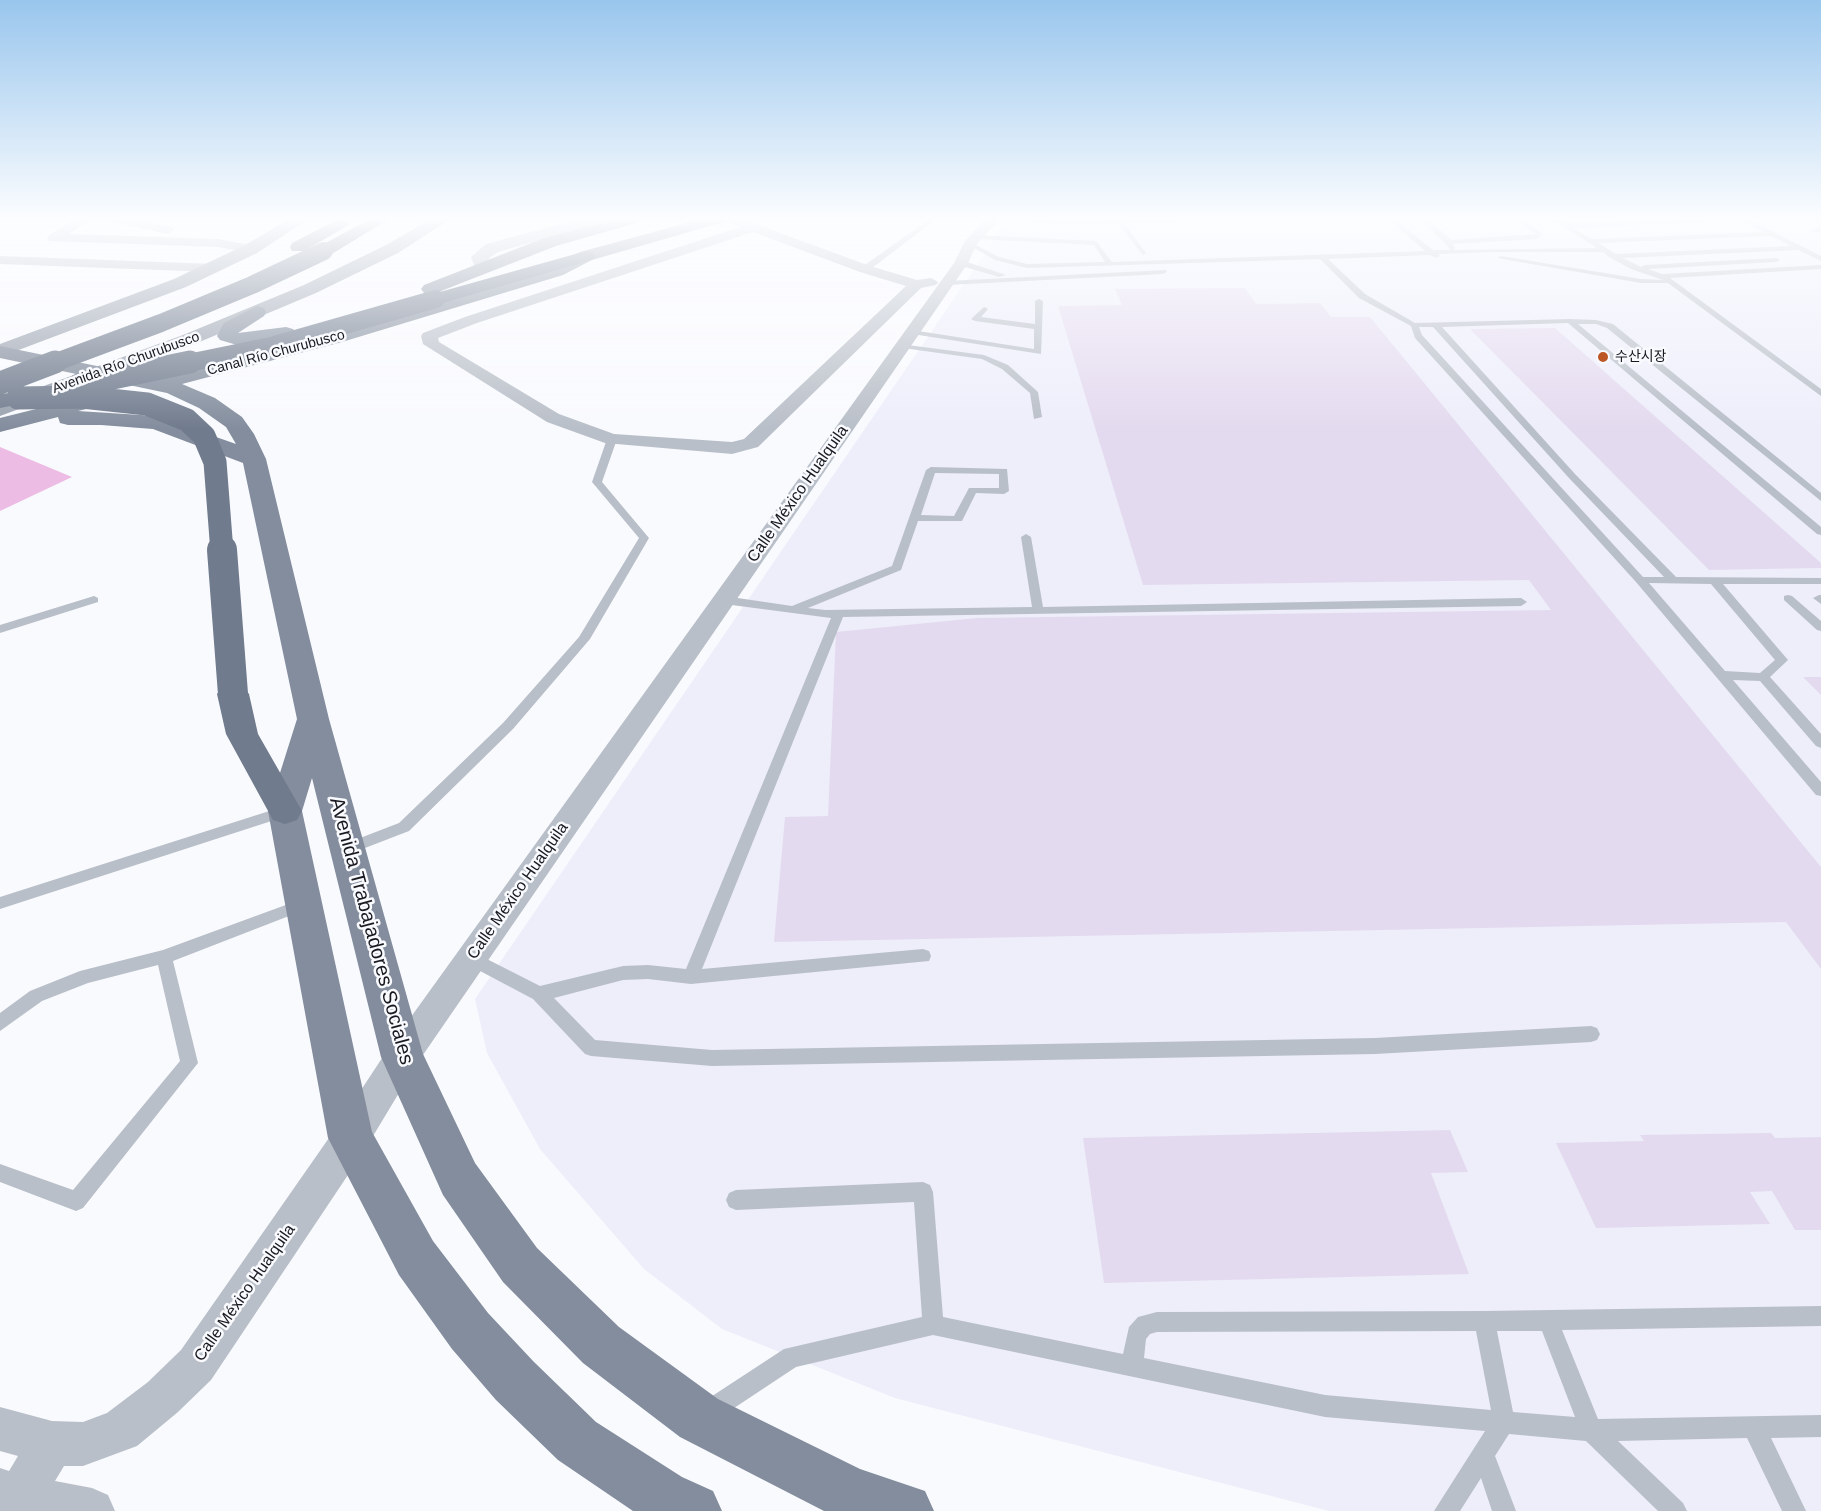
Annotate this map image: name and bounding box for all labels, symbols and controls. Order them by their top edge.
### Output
street label: Canal Río Churubusco [205,327,347,379]
street label: Avenida Río Churubusco [50,329,202,397]
place label: 수산시장 [1615,349,1667,365]
marker: 수산시장 [1596,350,1610,364]
street label: Calle México Hualquila [743,422,853,566]
street label: Avenida Trabajadores Sociales [324,795,418,1067]
street label: Calle México Hualquila [463,819,573,963]
street label: Calle México Hualquila [190,1221,300,1365]

